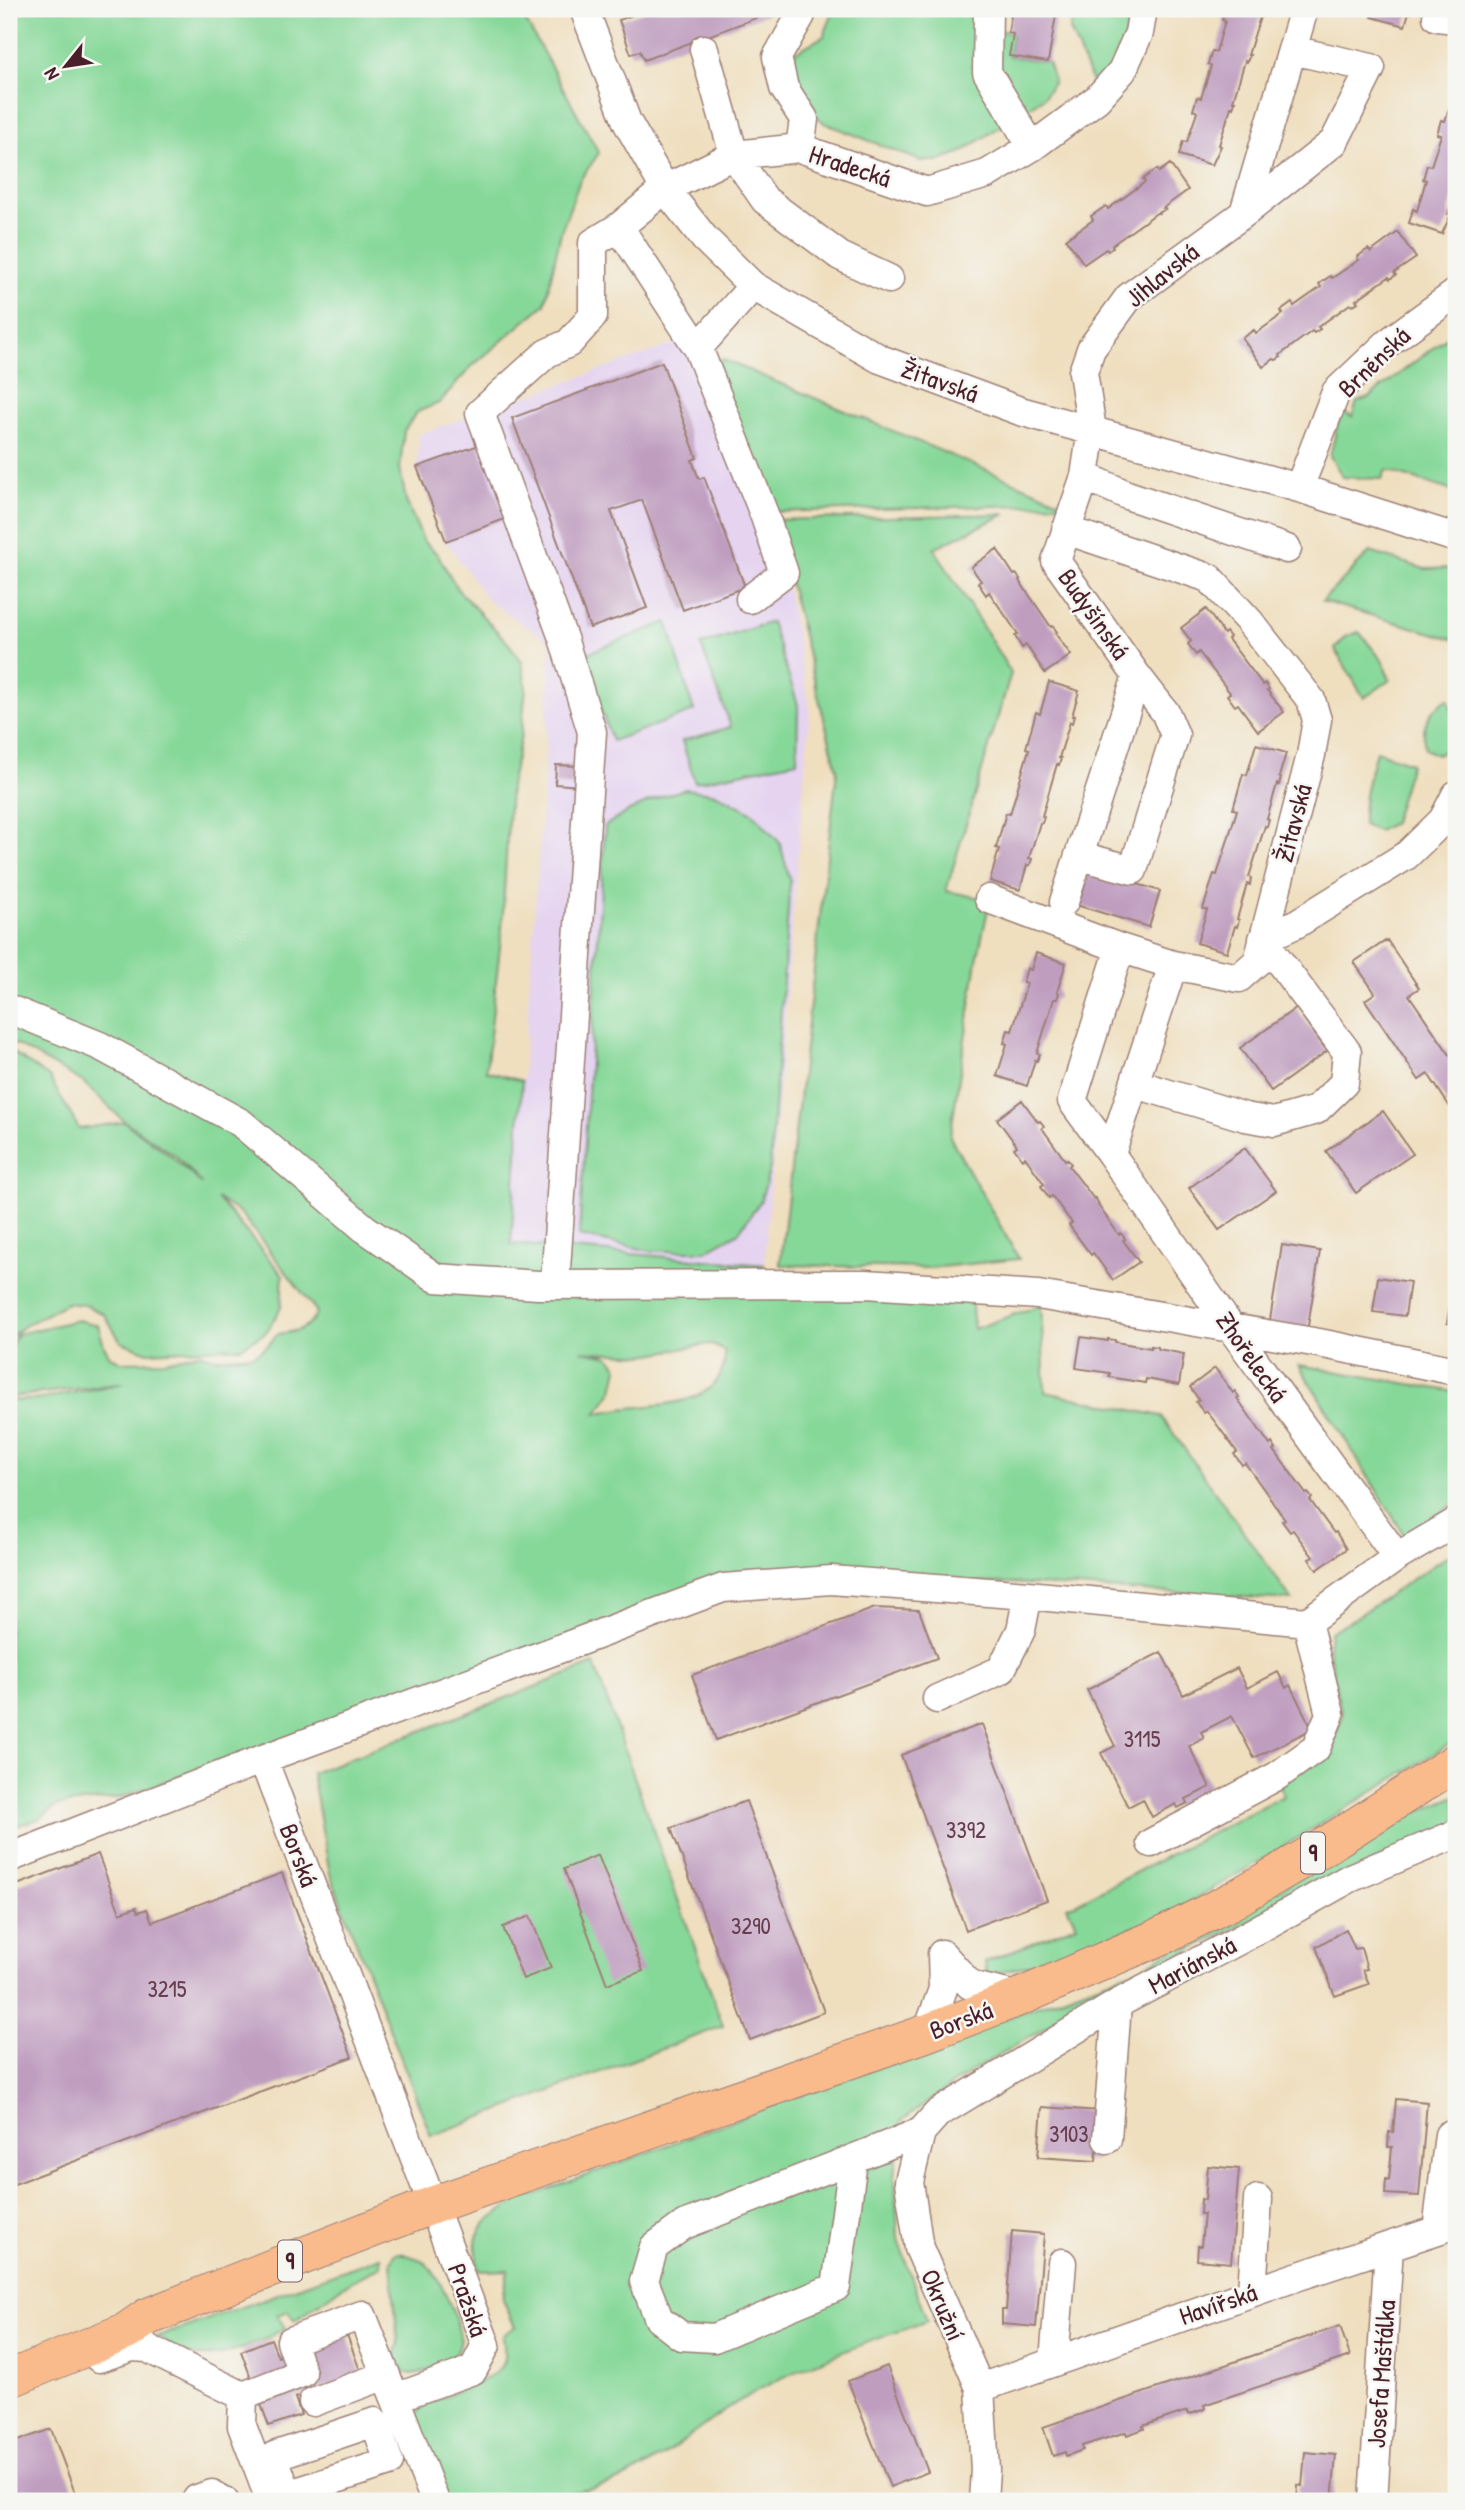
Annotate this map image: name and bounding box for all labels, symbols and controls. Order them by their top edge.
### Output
north arrow [32,32,102,102]
text: N [37,64,65,85]
street label: Hradecká [805,136,895,195]
street label: Jihlavská [1118,234,1206,315]
street label: Brněnská [1330,318,1417,405]
street label: Žitavská [897,350,984,411]
street label: Budyšínská [1050,561,1138,666]
street label: Žitavská [1265,780,1320,866]
street label: Zhořelecká [1208,1304,1296,1409]
house number: 3115 [1124,1723,1161,1754]
house number: 3392 [946,1814,986,1845]
street label: Borská [272,1818,327,1891]
road number: 9 [1301,1832,1325,1874]
house number: 3290 [731,1910,771,1941]
street label: Mariánská [1142,1927,1242,2002]
house number: 3215 [147,1973,187,2004]
street label: Borská [924,1992,997,2047]
house number: 3103 [1049,2118,1089,2149]
road number: 9 [278,2240,302,2282]
street label: Pražská [440,2259,497,2341]
street label: Okružní [913,2264,974,2346]
street label: Havířská [1175,2274,1261,2333]
street label: Josefa Maštálka [1358,2299,1403,2449]

